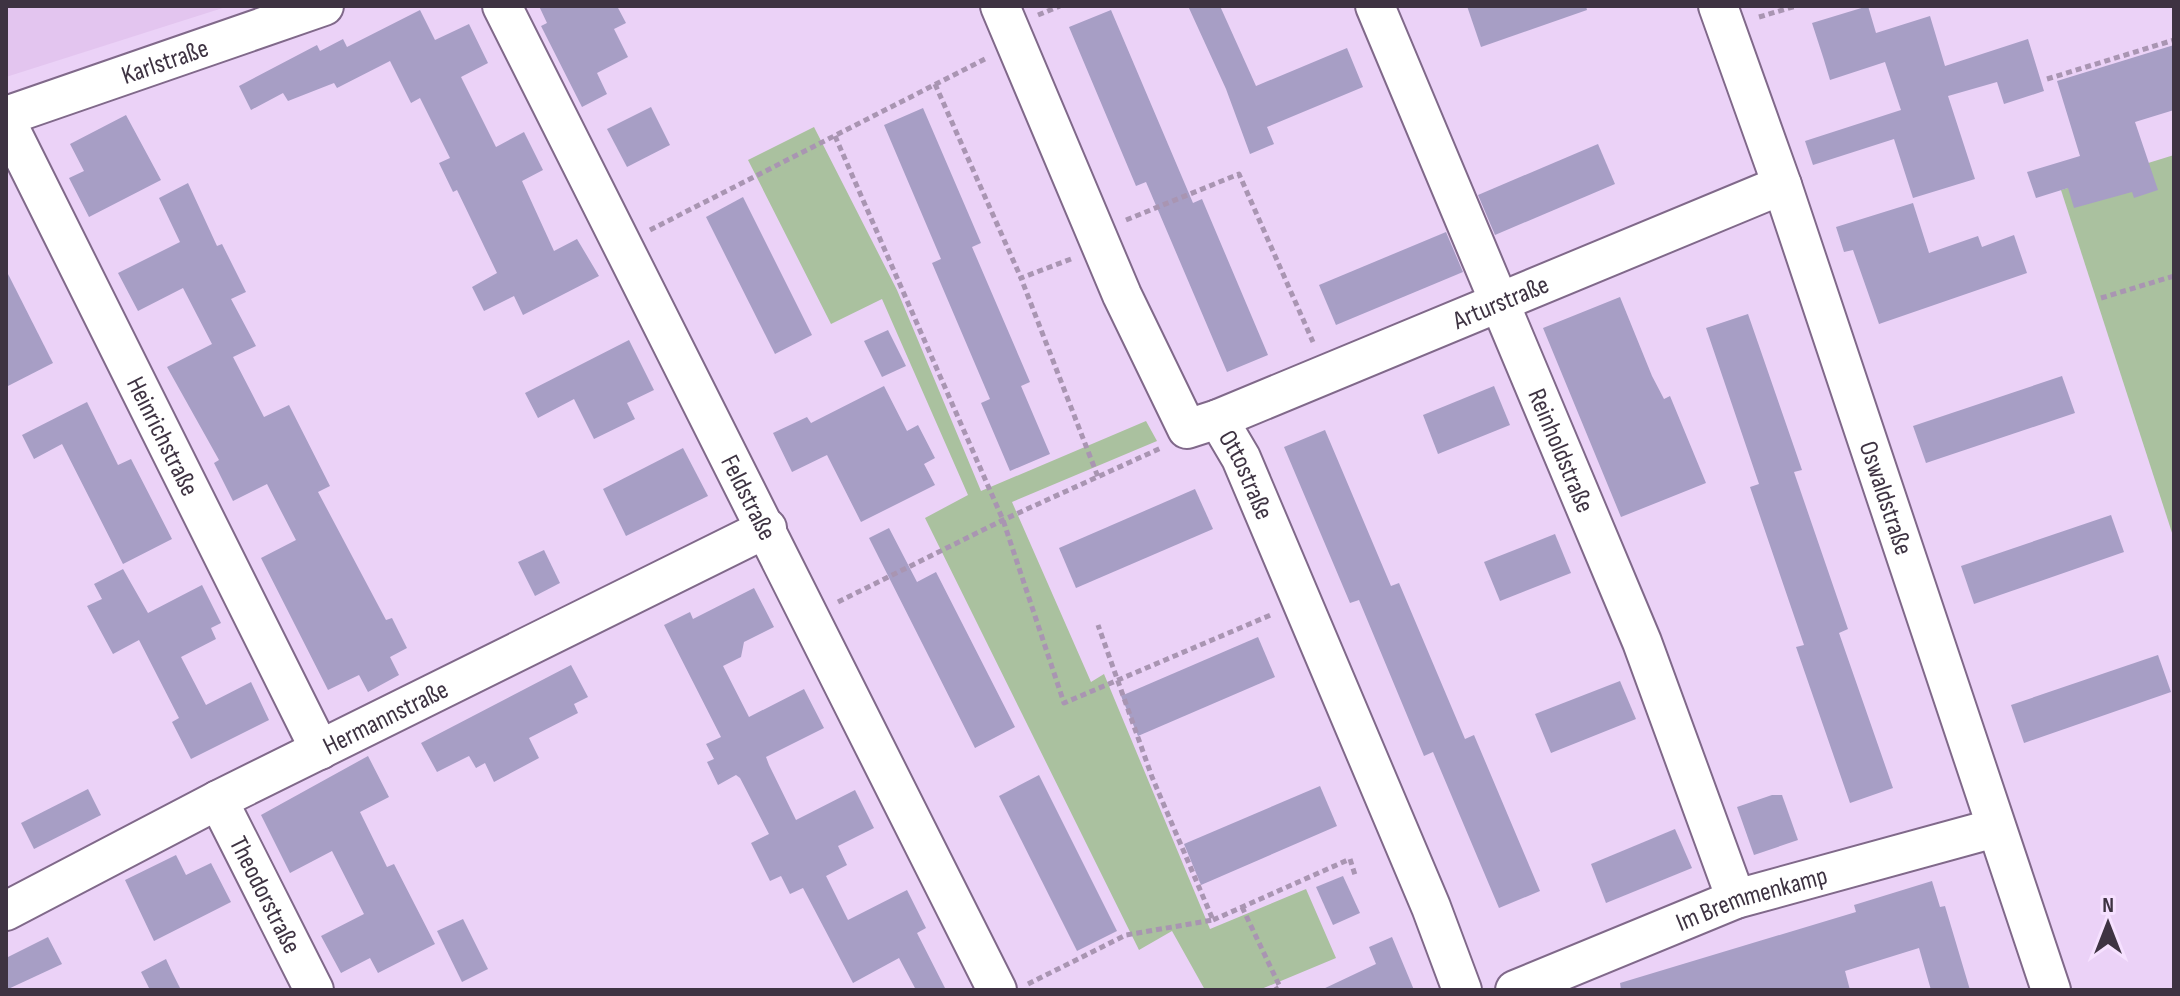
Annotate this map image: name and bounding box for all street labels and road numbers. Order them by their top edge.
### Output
street label: Karlstraße [118,33,213,92]
street label: Arturstraße [1448,269,1554,337]
street label: Heinrichstraße [119,372,205,501]
street label: Reinholdstraße [1520,384,1600,518]
street label: Ottostraße [1211,425,1279,524]
street label: Oswaldstraße [1852,438,1919,559]
street label: Feldstraße [713,450,782,546]
street label: Hermannstraße [318,674,454,763]
street label: Theodorstraße [222,832,307,959]
street label: Im Bremmenkamp [1672,861,1831,939]

